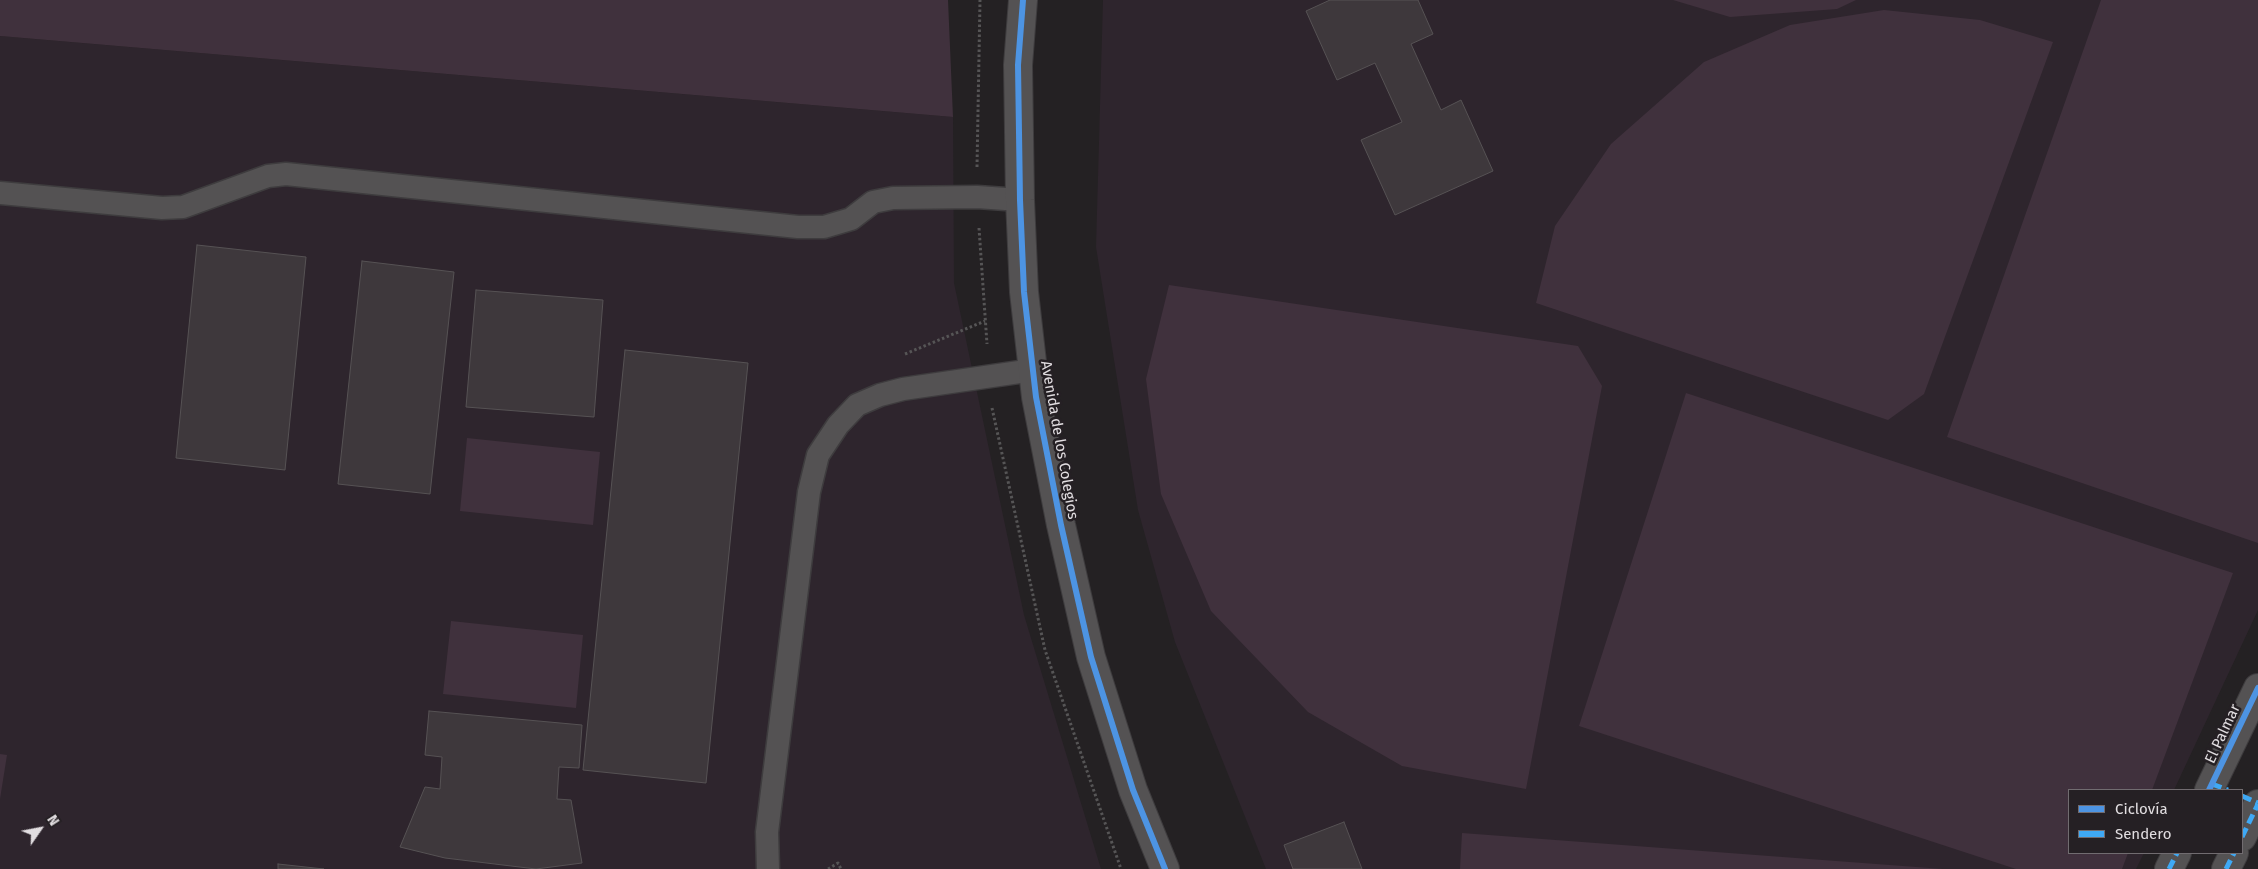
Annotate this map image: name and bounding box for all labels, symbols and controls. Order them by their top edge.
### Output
street label: Avenida de los Colegios [1036,359,1082,521]
street label: El Palmar [2201,701,2245,767]
legend [2068,789,2243,854]
text: Ciclovía [2115,800,2168,818]
north arrow [15,804,65,854]
text: N [43,812,63,829]
text: Sendero [2115,825,2171,843]

